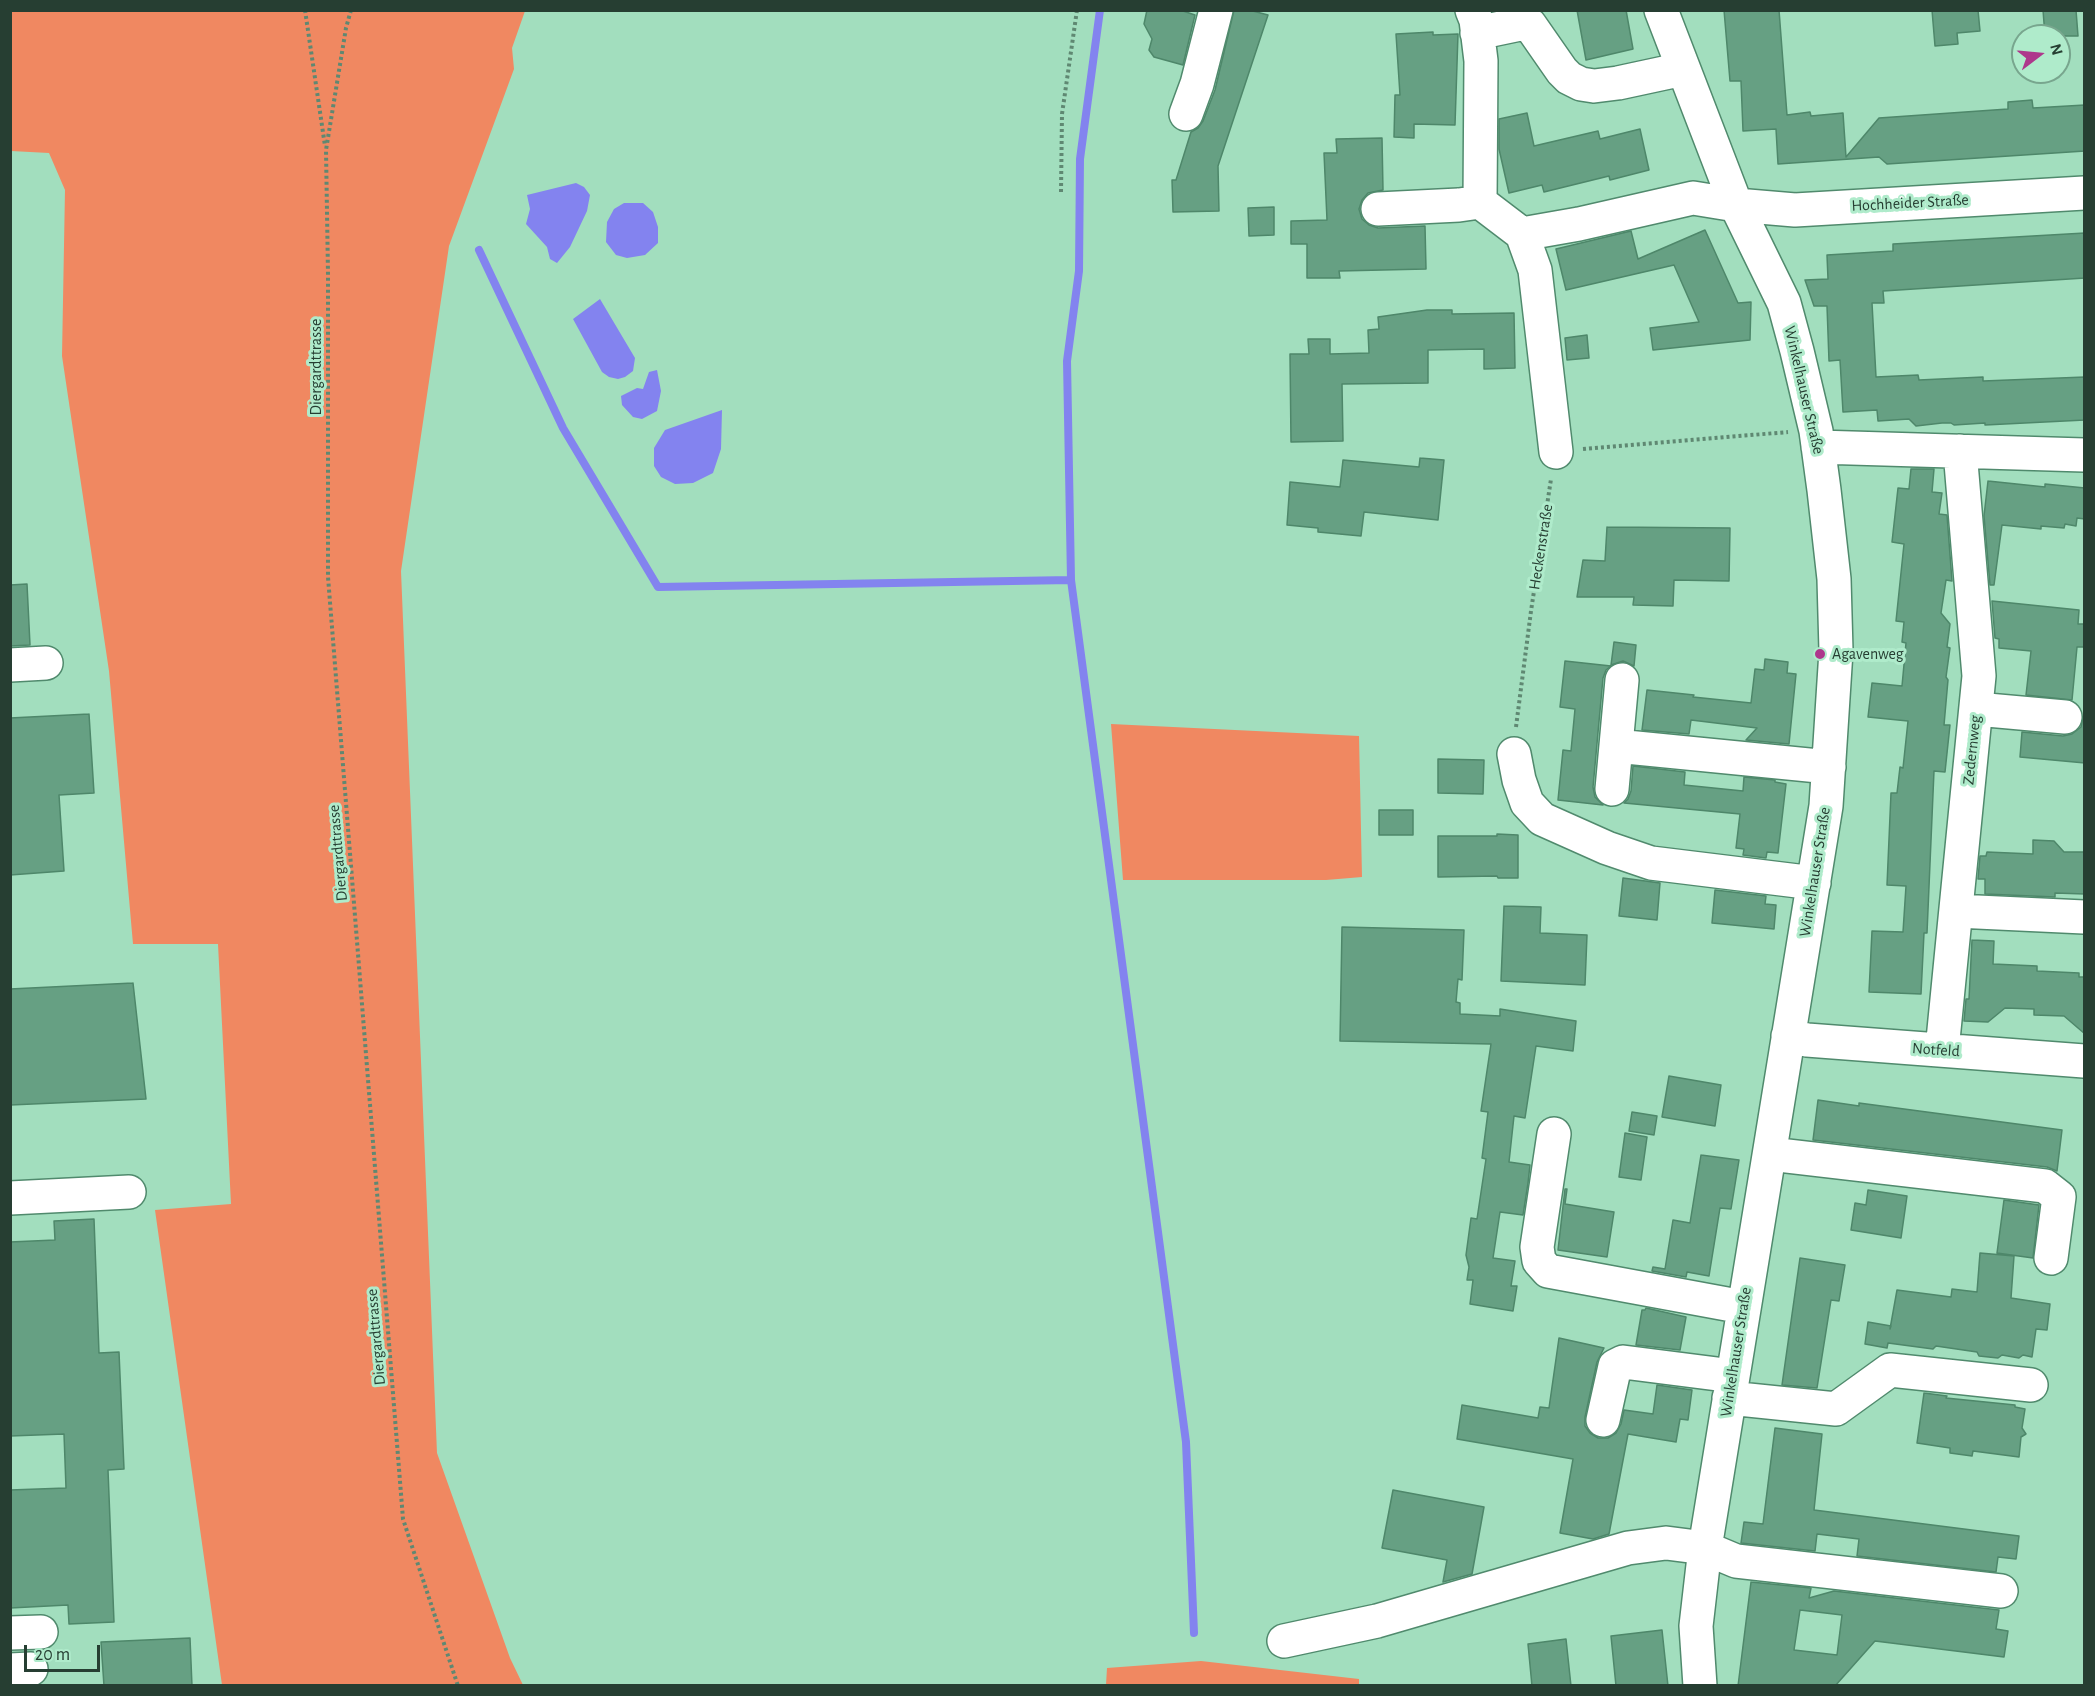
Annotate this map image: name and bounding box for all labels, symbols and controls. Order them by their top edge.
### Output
north arrow [2011,24,2071,84]
text: N [2047,42,2066,57]
street label: Hochheider Straße [1851,190,1969,216]
street label: Diergardttrasse [306,319,326,415]
street label: Winkelhauser Straße [1780,324,1828,456]
street label: Heckenstraße [1525,503,1557,591]
place label: Agavenweg [1832,644,1903,664]
marker: Agavenweg [1813,647,1827,661]
street label: Zedernweg [1959,714,1985,786]
street label: Diergardttrasse [324,804,352,902]
street label: Winkelhauser Straße [1795,806,1835,938]
street label: Notfeld [1912,1039,1960,1061]
street label: Winkelhauser Straße [1716,1286,1756,1418]
street label: Diergardttrasse [362,1288,390,1386]
scale bar [27,1633,104,1671]
text: 20 m [35,1646,70,1664]

